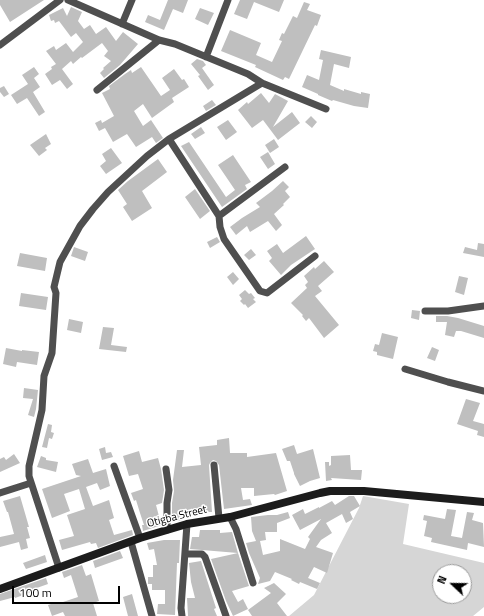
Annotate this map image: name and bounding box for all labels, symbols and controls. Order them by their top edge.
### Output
street label: Otigba Street [146,503,208,531]
north arrow [432,564,472,604]
text: N [433,573,451,586]
scale bar [14,578,122,604]
text: 100 m [19,583,52,602]

